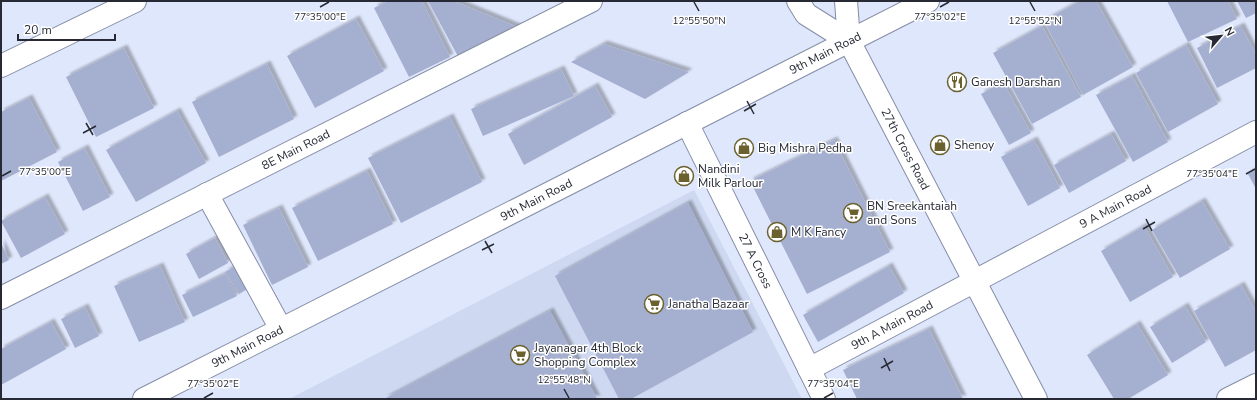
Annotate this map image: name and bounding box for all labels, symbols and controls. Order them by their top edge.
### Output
text: 77°35'00"E [294,10,346,24]
text: 77°35'02"E [914,10,966,24]
text: 12°55'50"N [672,14,726,28]
text: 12°55'52"N [1008,14,1062,28]
scale bar [18,16,115,42]
north arrow [1201,16,1241,56]
text: 20 m [24,22,52,38]
text: N [1221,24,1238,39]
street label: 9th Main Road [787,28,864,78]
restaurant icon: Ganesh Darshan [946,71,968,93]
place label: Ganesh Darshan [971,74,1060,90]
street label: 27th Cross Road [877,105,933,193]
street label: 8E Main Road [259,126,333,174]
shop icon: Shenoy [929,134,951,156]
shop icon: Big Mishra Pedha [733,137,755,159]
place label: Shenoy [954,137,995,153]
place label: Big Mishra Pedha [758,140,852,156]
place label: Nandini Milk Parlour [698,161,764,191]
text: 77°35'00"E [19,165,71,179]
shop icon: Nandini Milk Parlour [673,165,695,187]
text: 77°35'04"E [1186,167,1238,181]
street label: 9th Main Road [498,175,575,225]
street label: 9 A Main Road [1077,181,1154,232]
place label: BN Sreekantaiah and Sons [867,198,957,228]
supermarket icon: BN Sreekantaiah and Sons [842,202,864,224]
shop icon: M K Fancy [766,221,788,243]
place label: M K Fancy [791,224,847,240]
street label: 27 A Cross [735,231,776,292]
supermarket icon: Janatha Bazaar [643,293,665,315]
place label: Janatha Bazaar [667,296,750,312]
street label: 9th A Main Road [848,297,936,353]
street label: 9th Main Road [209,322,286,371]
place label: Jayanagar 4th Block Shopping Complex [533,340,643,370]
supermarket icon: Jayanagar 4th Block Shopping Complex [509,344,531,366]
text: 12°55'48"N [537,373,591,387]
text: 77°35'02"E [187,377,239,391]
text: 77°35'04"E [807,377,859,391]

